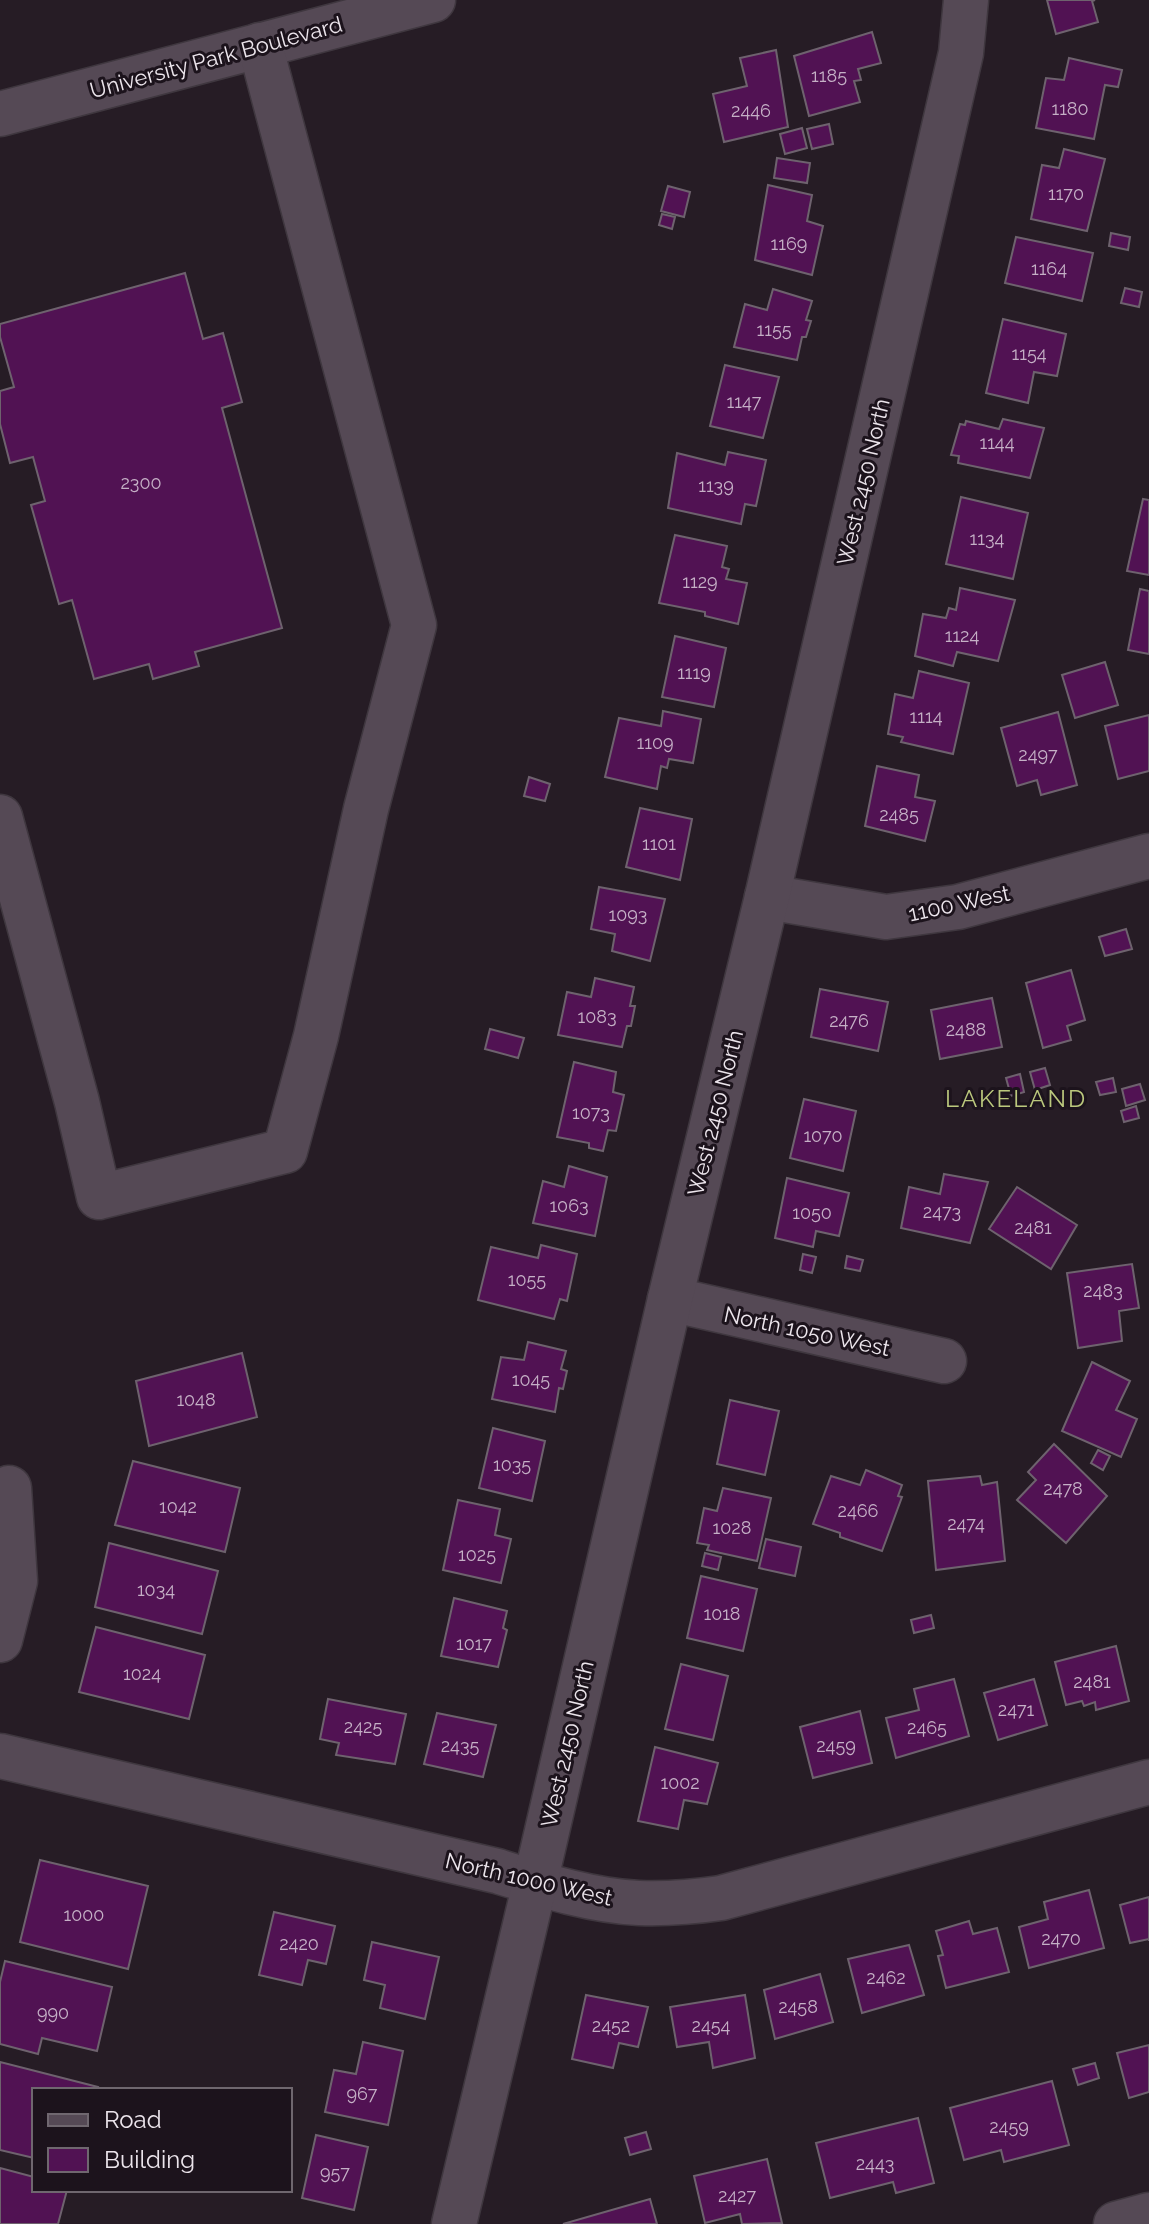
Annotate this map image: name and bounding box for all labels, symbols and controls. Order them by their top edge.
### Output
street label: University Park Boulevard [87,11,345,103]
house number: 1185 [811,65,847,86]
house number: 1180 [1051,98,1089,119]
house number: 2446 [731,100,771,121]
house number: 1170 [1048,183,1084,204]
house number: 1169 [771,233,807,254]
house number: 1164 [1031,258,1067,279]
house number: 1155 [756,319,792,340]
house number: 1154 [1011,343,1047,364]
house number: 1147 [727,391,762,412]
street label: West 2450 North [831,396,895,568]
house number: 1144 [979,432,1015,453]
house number: 2300 [120,472,162,493]
house number: 1139 [698,475,734,496]
house number: 1134 [970,528,1005,549]
house number: 1129 [682,571,718,592]
house number: 1124 [945,625,979,646]
house number: 1119 [677,662,711,683]
house number: 1114 [910,706,943,727]
house number: 1109 [637,732,673,753]
house number: 2497 [1018,744,1058,765]
house number: 2485 [879,804,919,825]
house number: 1101 [642,833,676,854]
street label: 1100 West [906,879,1013,926]
house number: 1093 [609,904,647,925]
house number: 1083 [577,1006,617,1027]
house number: 2476 [829,1010,869,1031]
house number: 2488 [946,1019,986,1040]
street label: West 2450 North [682,1027,748,1199]
district label: LAKELAND [945,1084,1087,1113]
house number: 1073 [572,1102,610,1123]
house number: 1070 [803,1125,843,1146]
house number: 1063 [549,1195,589,1216]
house number: 2473 [923,1201,961,1222]
house number: 1050 [792,1202,832,1223]
house number: 2481 [1014,1217,1052,1238]
house number: 1055 [508,1269,546,1290]
house number: 2483 [1083,1280,1123,1301]
street label: North 1050 West [722,1301,893,1361]
house number: 1045 [512,1369,550,1390]
house number: 1048 [176,1389,216,1410]
house number: 1035 [493,1454,531,1475]
house number: 2478 [1043,1478,1083,1499]
house number: 1042 [159,1496,197,1517]
house number: 2466 [838,1500,879,1521]
house number: 2474 [947,1513,985,1534]
house number: 1028 [713,1517,751,1538]
house number: 1025 [458,1544,496,1565]
house number: 1034 [137,1579,175,1600]
house number: 1018 [703,1603,741,1624]
house number: 1017 [456,1633,492,1654]
street label: West 2450 North [535,1658,599,1830]
house number: 1024 [123,1663,161,1684]
house number: 2481 [1073,1671,1111,1692]
house number: 2471 [998,1699,1035,1720]
house number: 2425 [344,1716,382,1737]
house number: 2465 [907,1717,947,1738]
house number: 2435 [441,1735,479,1756]
house number: 2459 [816,1735,856,1756]
house number: 1002 [660,1772,700,1793]
street label: North 1000 West [443,1847,616,1911]
house number: 1000 [64,1904,104,1925]
house number: 2470 [1041,1928,1081,1949]
house number: 2420 [279,1933,319,1954]
house number: 2462 [866,1967,906,1988]
house number: 2458 [778,1996,818,2017]
house number: 990 [37,2002,69,2023]
house number: 2452 [592,2015,630,2036]
house number: 2454 [692,2015,731,2036]
house number: 967 [346,2083,378,2104]
legend [32,2088,292,2192]
text: Road [104,2105,162,2134]
house number: 2459 [989,2116,1029,2137]
text: Building [104,2145,195,2174]
house number: 2443 [856,2153,894,2174]
house number: 957 [320,2162,350,2183]
house number: 2427 [718,2185,756,2206]

